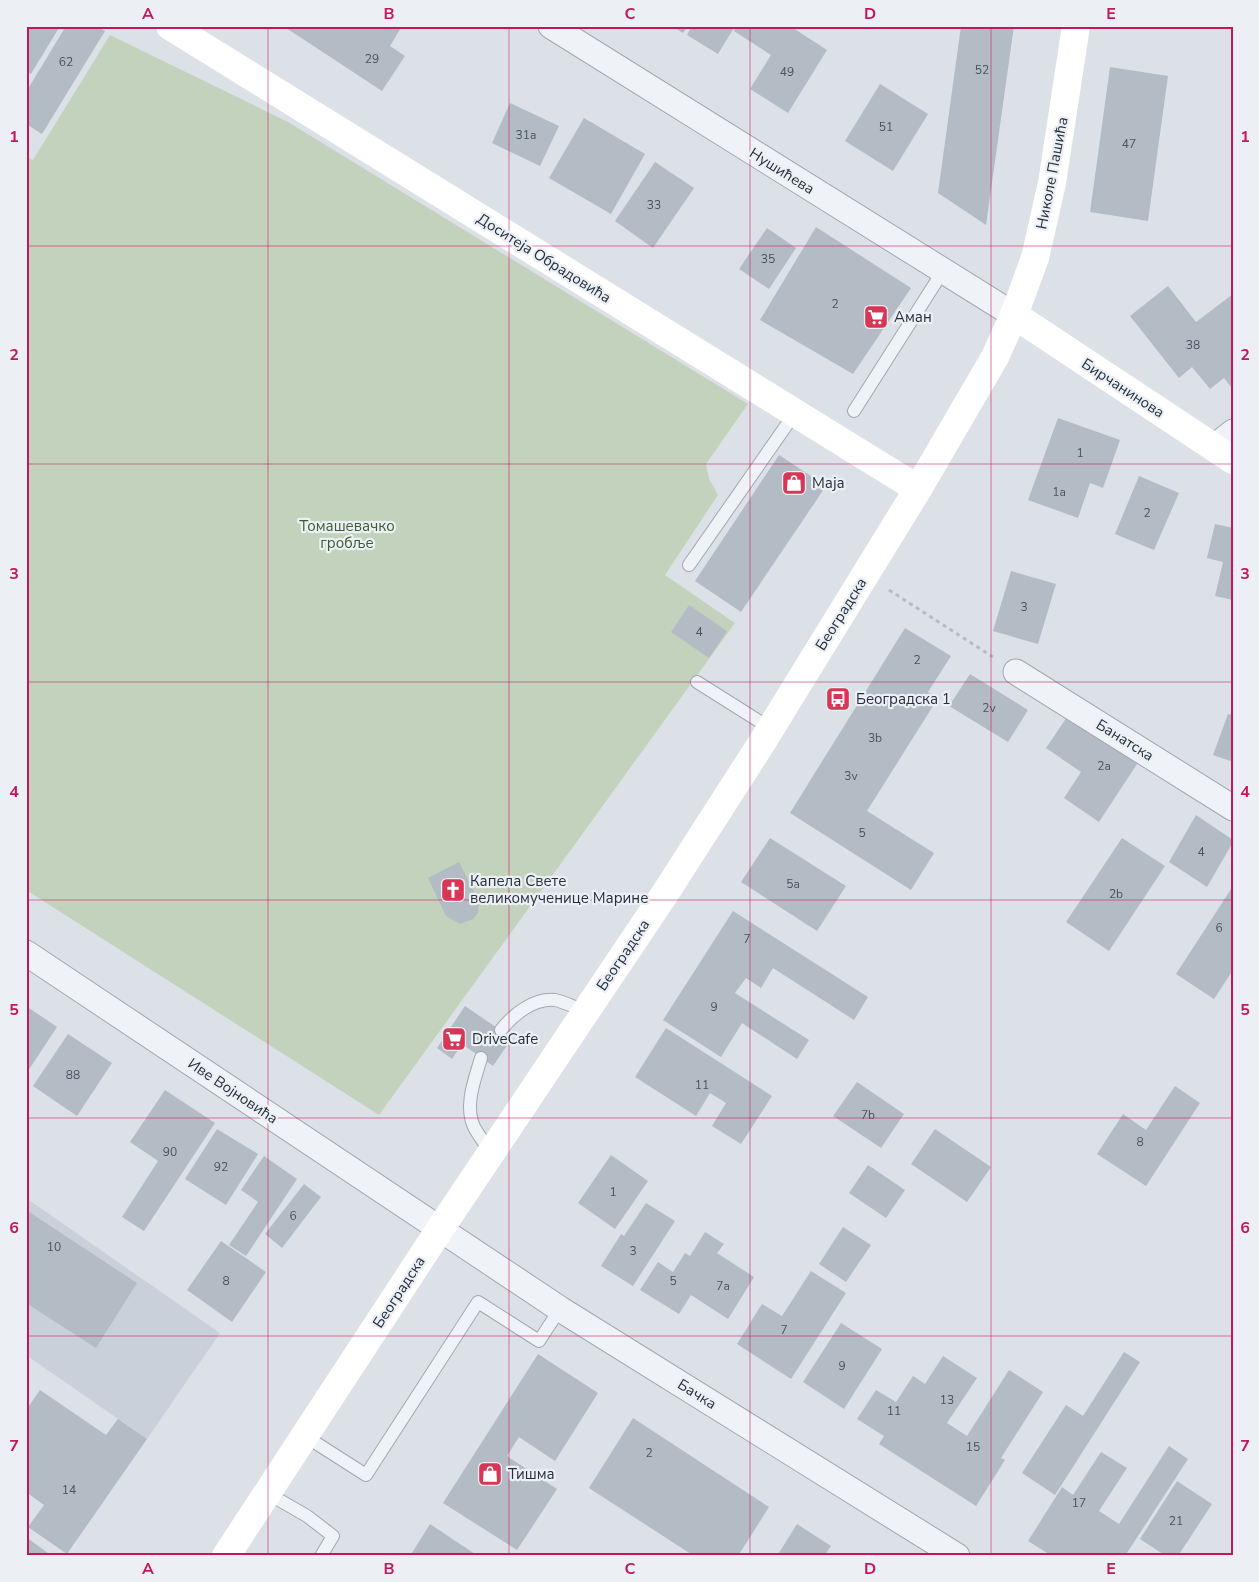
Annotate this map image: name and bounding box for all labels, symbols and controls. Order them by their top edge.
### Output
text: A [142,3,154,25]
text: B [383,3,395,25]
text: C [625,3,636,25]
text: D [864,3,876,25]
text: E [1106,3,1116,25]
house number: 29 [365,51,379,67]
house number: 62 [59,54,73,70]
house number: 52 [975,62,989,78]
house number: 49 [780,64,794,80]
street label: Николе Пашића [1031,115,1073,231]
house number: 51 [879,119,893,135]
text: 1 [9,126,19,148]
text: 1 [1240,126,1250,148]
house number: 31a [516,127,536,143]
house number: 47 [1122,136,1136,152]
street label: Нушићева [746,143,818,199]
house number: 33 [647,197,661,213]
street label: Доситеја Обрадовића [473,209,615,307]
house number: 35 [761,251,775,267]
house number: 2 [831,296,839,312]
supermarket icon: Аман [863,304,889,330]
place label: Аман [894,307,932,327]
house number: 38 [1186,337,1200,353]
text: 2 [9,344,19,366]
text: 2 [1240,344,1250,366]
street label: Бирчанинова [1078,354,1168,422]
house number: 1 [1076,445,1084,461]
shop icon: Маја [781,470,807,496]
place label: Маја [812,473,845,493]
house number: 1a [1052,484,1066,500]
house number: 2 [1143,505,1151,521]
park label: Томашевачко гробље [299,516,395,553]
text: 3 [9,563,19,585]
text: 3 [1240,563,1250,585]
street label: Београдска [811,574,871,654]
house number: 3 [1020,599,1028,615]
house number: 4 [695,624,703,640]
house number: 2 [913,652,921,668]
bus stop icon: Београдска 1 [825,686,851,712]
place label: Београдска 1 [856,689,951,709]
house number: 2v [982,700,997,716]
street label: Банатска [1092,714,1158,766]
house number: 3b [868,730,882,746]
house number: 2a [1097,758,1111,774]
house number: 3v [844,768,859,784]
text: 4 [9,781,19,803]
text: 4 [1240,781,1250,803]
house number: 5 [858,825,866,841]
house number: 4 [1197,844,1205,860]
place label: Капела Свете великомученице Марине [470,871,648,908]
house number: 5a [786,876,800,892]
church icon: Капела Свете великомученице Марине [440,877,466,903]
house number: 2b [1109,886,1123,902]
street label: Београдска [592,915,654,995]
house number: 6 [1215,920,1223,936]
house number: 7 [743,931,751,947]
text: 5 [9,999,19,1021]
house number: 9 [710,999,718,1015]
text: 5 [1240,999,1250,1021]
supermarket icon: DriveCafe [441,1026,467,1052]
place label: DriveCafe [472,1029,538,1049]
street label: Иве Војновића [184,1053,282,1129]
house number: 88 [66,1067,80,1083]
house number: 11 [695,1077,709,1093]
house number: 7b [861,1107,875,1123]
house number: 8 [1136,1134,1144,1150]
house number: 90 [163,1144,177,1160]
house number: 92 [214,1159,228,1175]
house number: 1 [609,1184,617,1200]
house number: 6 [289,1208,297,1224]
text: 6 [9,1217,19,1239]
text: 6 [1240,1217,1250,1239]
house number: 10 [47,1239,61,1255]
house number: 3 [629,1243,637,1259]
street label: Београдска [368,1252,430,1332]
house number: 8 [222,1273,230,1289]
house number: 5 [669,1273,677,1289]
house number: 7a [716,1278,730,1294]
house number: 7 [780,1322,788,1338]
house number: 9 [838,1358,846,1374]
street label: Бачка [674,1374,720,1414]
house number: 13 [940,1392,954,1408]
house number: 11 [887,1403,901,1419]
text: 7 [9,1435,19,1457]
text: 7 [1240,1435,1250,1457]
house number: 15 [966,1439,980,1455]
house number: 2 [645,1445,653,1461]
shop icon: Тишма [477,1461,503,1487]
place label: Тишма [508,1464,555,1484]
house number: 14 [62,1482,76,1498]
house number: 17 [1072,1495,1086,1511]
house number: 21 [1169,1513,1183,1529]
text: A [142,1558,154,1580]
text: B [383,1558,395,1580]
text: C [625,1558,636,1580]
text: D [864,1558,876,1580]
text: E [1106,1558,1116,1580]

